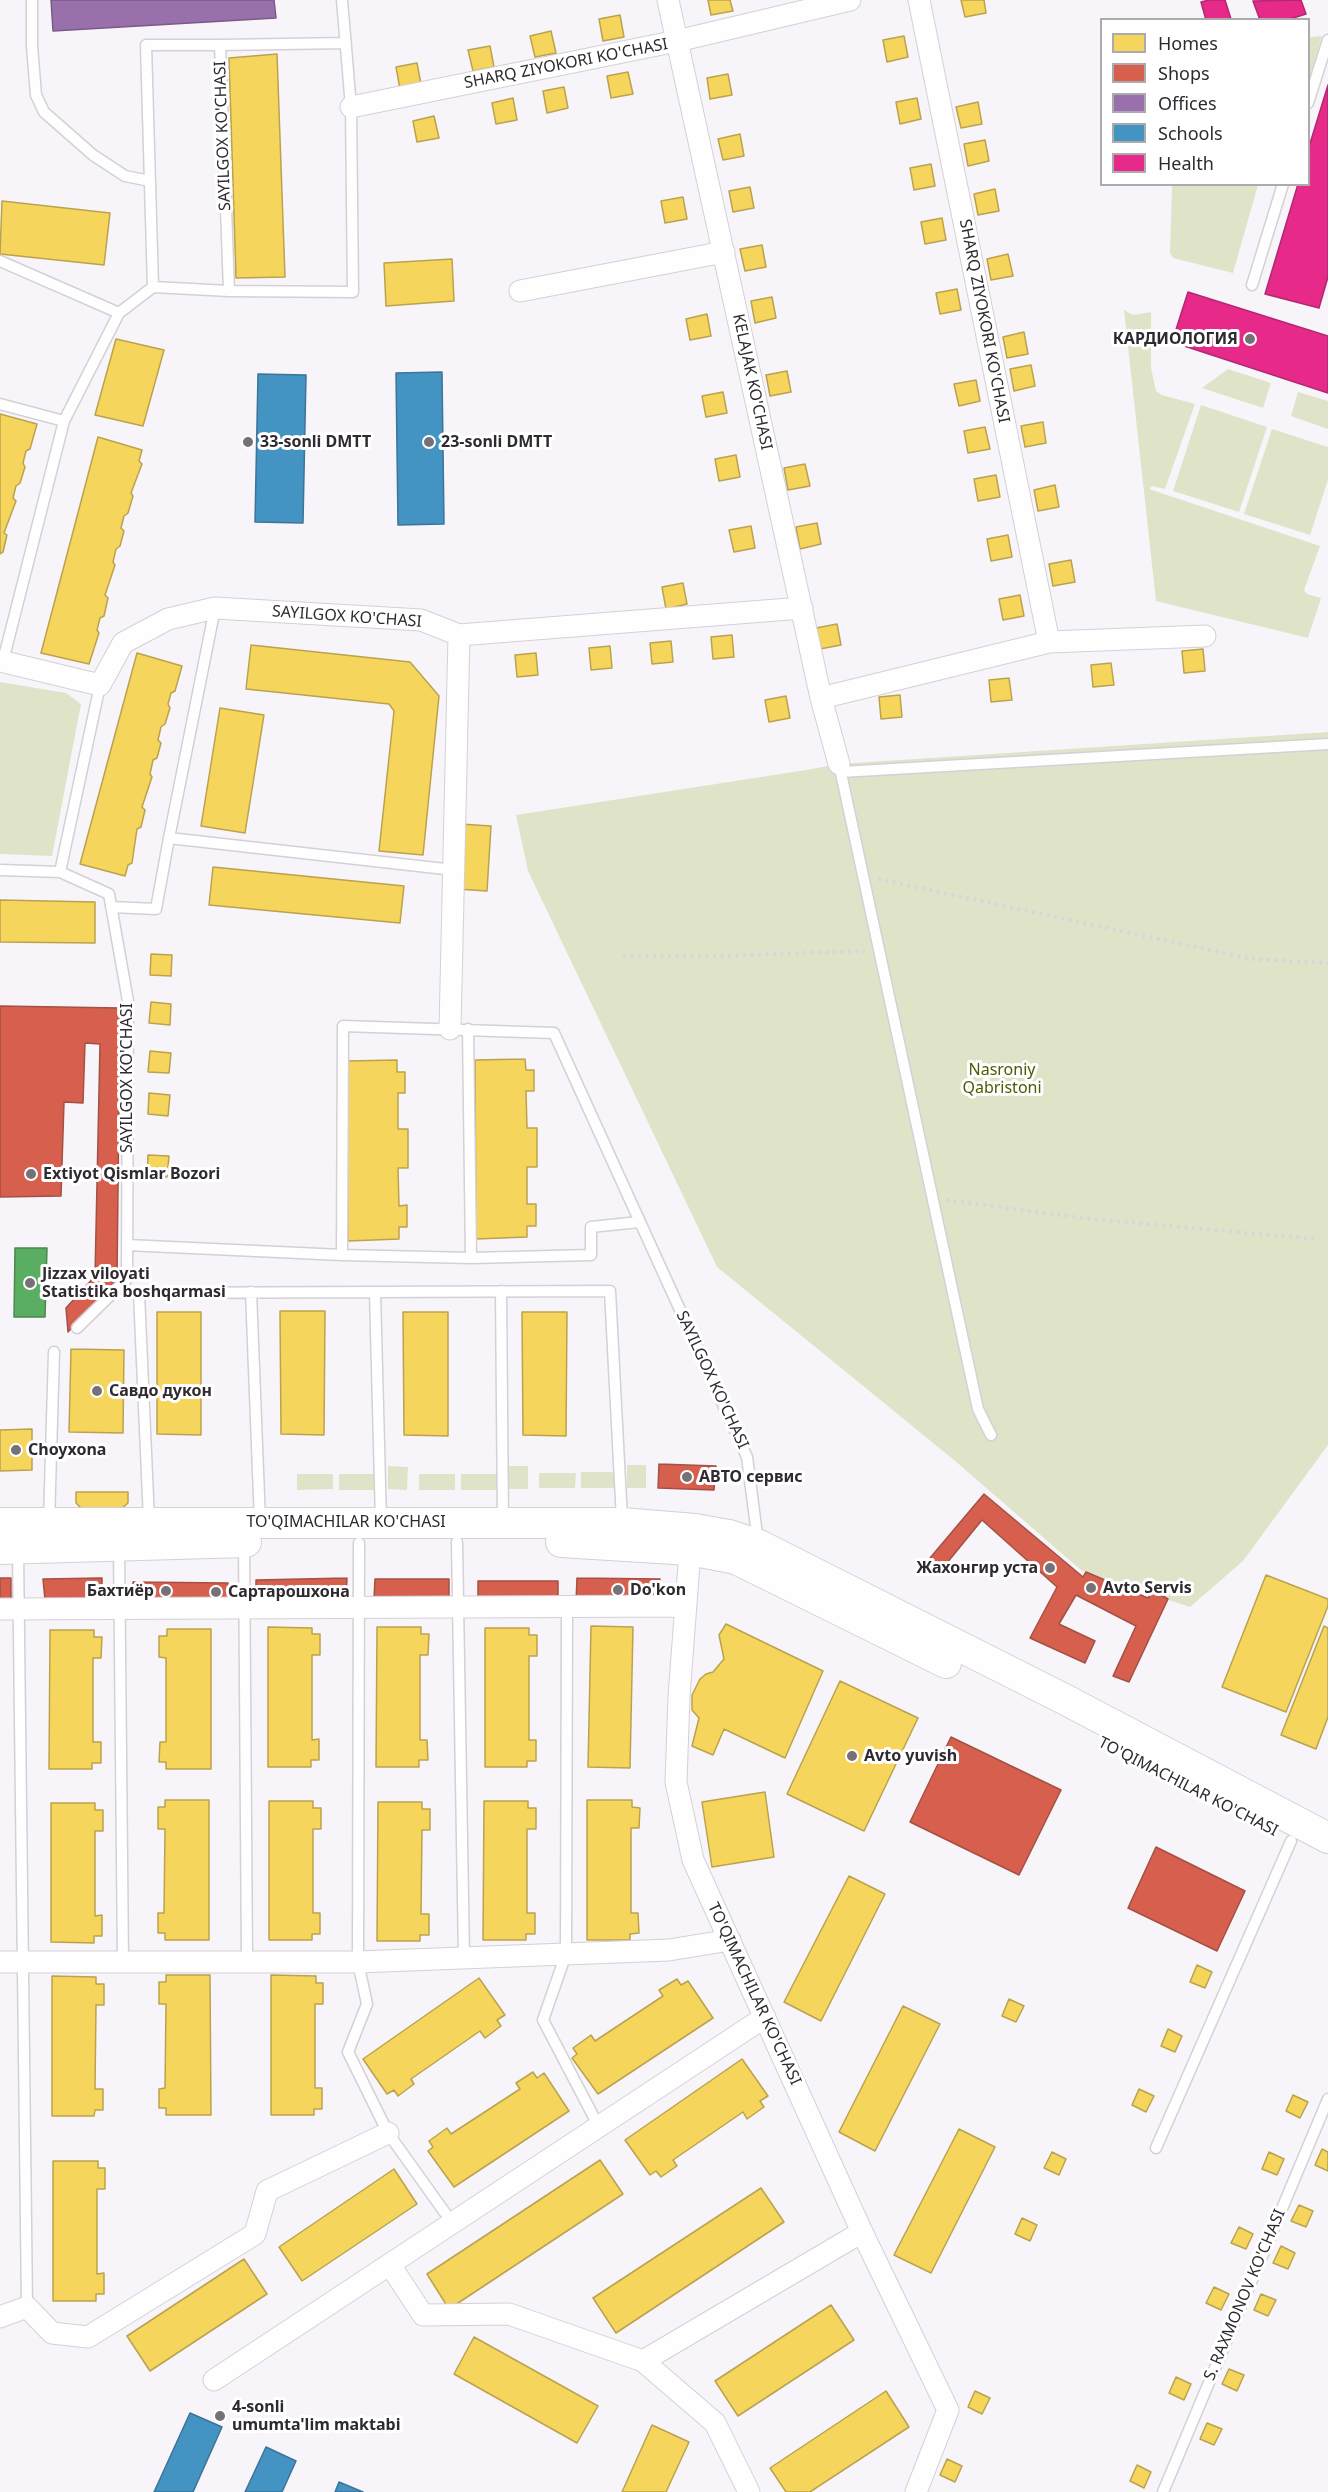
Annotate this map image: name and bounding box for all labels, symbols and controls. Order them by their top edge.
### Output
legend [1100,18,1310,186]
text: Homes [1158,31,1218,55]
street label: SHARQ ZIYOKORI KO'CHASI [463,35,669,93]
street label: SAYILGOX KO'CHASI [211,61,235,211]
text: Shops [1158,61,1210,85]
text: Offices [1158,91,1217,115]
text: Schools [1158,121,1223,145]
text: Health [1158,151,1214,175]
street label: SHARQ ZIYOKORI KO'CHASI [955,218,1013,424]
street label: KELAJAK KO'CHASI [728,312,776,452]
place label: КАРДИОЛОГИЯ [1113,329,1238,349]
marker: КАРДИОЛОГИЯ [1243,332,1257,346]
place label: 33-sonli DMTT [260,432,371,452]
place label: 23-sonli DMTT [441,432,552,452]
marker: 33-sonli DMTT [241,435,255,449]
marker: 23-sonli DMTT [422,435,436,449]
street label: SAYILGOX KO'CHASI [271,602,423,632]
street label: SAYILGOX KO'CHASI [117,1003,137,1153]
park label: Nasroniy Qabristoni [962,1060,1042,1098]
place label: Extiyot Qismlar Bozori [43,1164,220,1184]
marker: Extiyot Qismlar Bozori [24,1167,38,1181]
place label: Jizzax viloyati Statistika boshqarmasi [42,1264,226,1302]
marker: Jizzax viloyati Statistika boshqarmasi [23,1276,37,1290]
street label: SAYILGOX KO'CHASI [672,1308,752,1452]
place label: Cавдо дукон [109,1381,212,1401]
marker: Cавдо дукон [90,1384,104,1398]
place label: Choyxona [28,1440,106,1460]
marker: Choyxona [9,1443,23,1457]
place label: АВТО сервис [699,1467,803,1487]
marker: АВТО сервис [680,1470,694,1484]
street label: TO'QIMACHILAR KO'CHASI [246,1512,446,1532]
place label: Жахонгир уста [916,1558,1038,1578]
marker: Жахонгир уста [1043,1561,1057,1575]
place label: Avto Servis [1103,1578,1192,1598]
place label: Do'kon [630,1580,686,1600]
place label: Бахтиёр [87,1581,154,1601]
marker: Avto Servis [1084,1581,1098,1595]
place label: Сартарошхона [228,1582,350,1602]
marker: Do'kon [611,1583,625,1597]
marker: Бахтиёр [159,1584,173,1598]
marker: Сартарошхона [209,1585,223,1599]
street label: TO'QIMACHILAR KO'CHASI [1095,1733,1281,1841]
place label: Avto yuvish [864,1746,957,1766]
marker: Avto yuvish [845,1749,859,1763]
street label: TO'QIMACHILAR KO'CHASI [703,1900,805,2088]
street label: S. RAXMONOV KO'CHASI [1200,2207,1290,2383]
place label: 4-sonli umumta'lim maktabi [232,2397,400,2435]
marker: 4-sonli umumta'lim maktabi [213,2409,227,2423]

